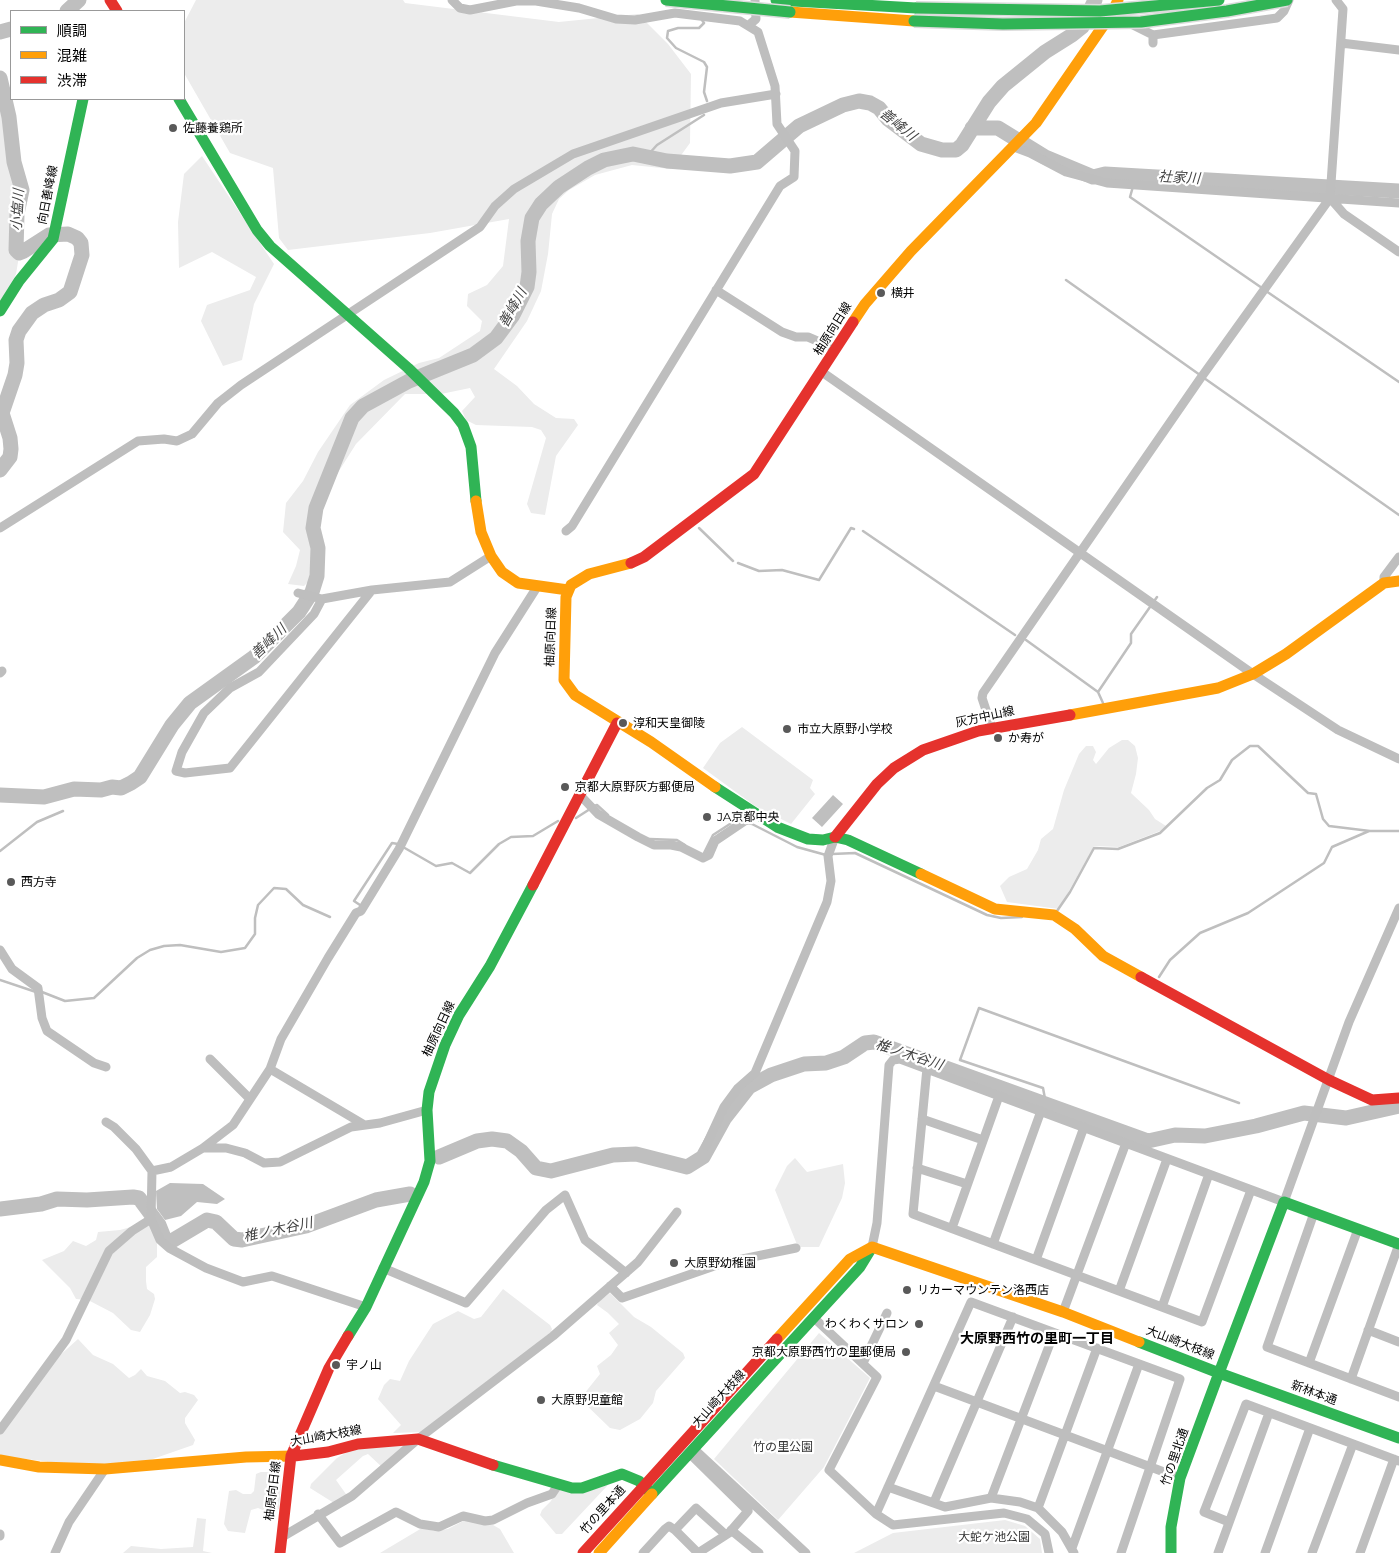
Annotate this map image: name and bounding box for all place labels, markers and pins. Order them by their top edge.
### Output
place label: 佐藤養鶏所 [183,121,243,135]
marker: 佐藤養鶏所 [167,122,179,134]
place label: 横井 [891,286,915,300]
marker: 横井 [875,287,887,299]
place label: 淳和天皇御陵 [633,716,705,730]
marker: 淳和天皇御陵 [617,717,629,729]
place label: 市立大原野小学校 [797,722,893,736]
marker: 市立大原野小学校 [781,723,793,735]
place label: か寿が [1008,731,1044,745]
marker: か寿が [992,732,1004,744]
place label: 京都大原野灰方郵便局 [575,780,695,794]
marker: 京都大原野灰方郵便局 [559,781,571,793]
place label: JA京都中央 [717,810,779,824]
marker: JA京都中央 [701,811,713,823]
place label: 西方寺 [21,875,57,889]
marker: 西方寺 [5,876,17,888]
place label: 大原野幼稚園 [684,1256,756,1270]
marker: 大原野幼稚園 [668,1257,680,1269]
place label: リカーマウンテン洛西店 [917,1283,1049,1297]
marker: リカーマウンテン洛西店 [901,1284,913,1296]
place label: わくわくサロン [825,1317,909,1331]
marker: わくわくサロン [913,1318,925,1330]
place label: 京都大原野西竹の里郵便局 [752,1345,896,1359]
marker: 京都大原野西竹の里郵便局 [900,1346,912,1358]
place label: 宇ノ山 [346,1358,382,1372]
marker: 宇ノ山 [330,1359,342,1371]
place label: 大原野児童館 [551,1393,623,1407]
marker: 大原野児童館 [535,1394,547,1406]

